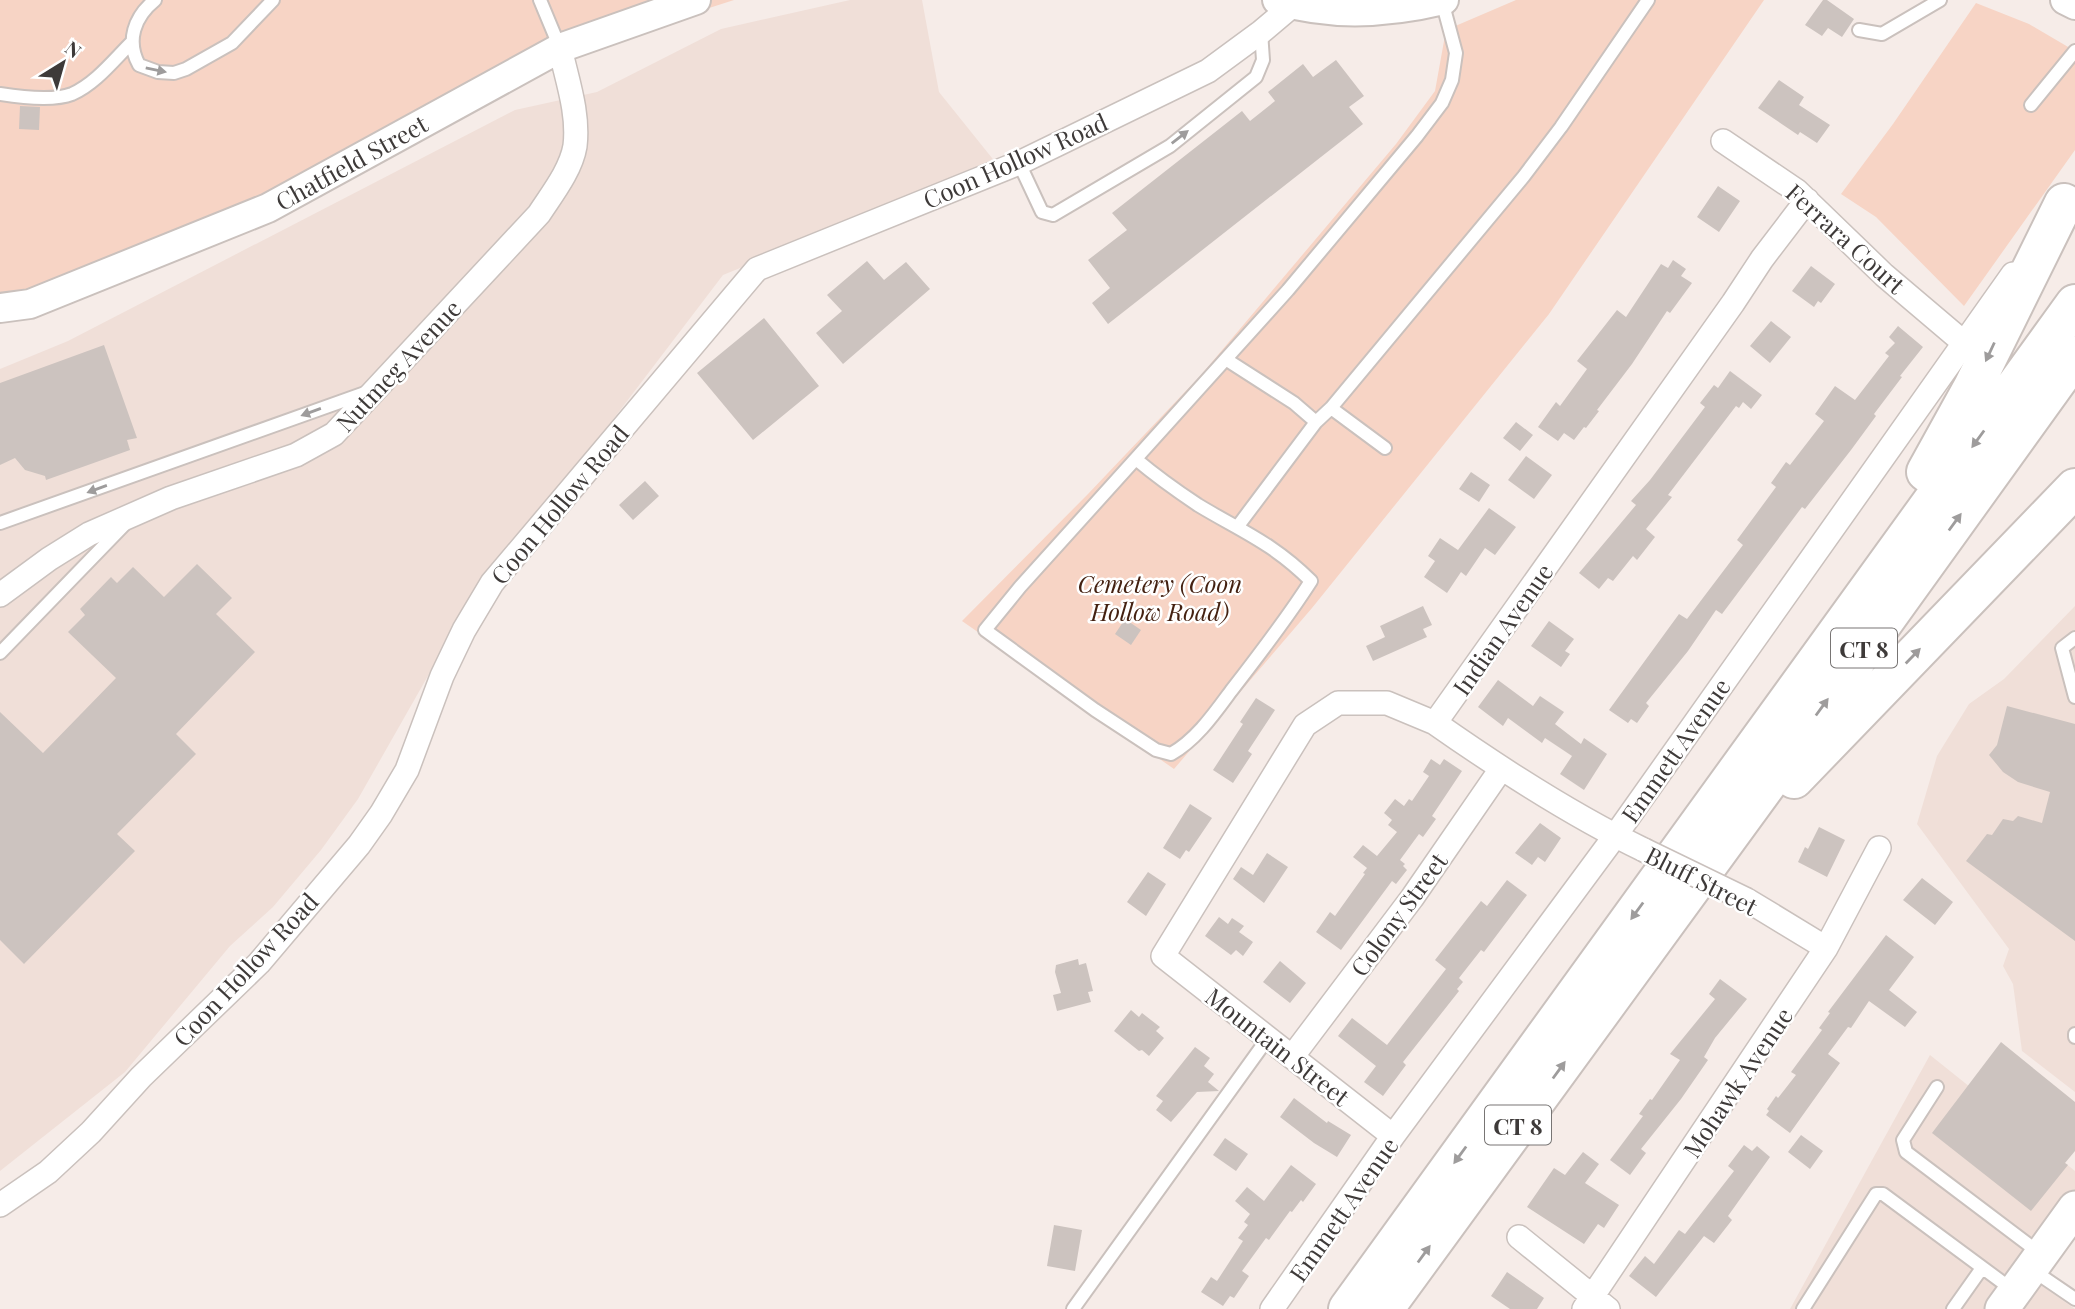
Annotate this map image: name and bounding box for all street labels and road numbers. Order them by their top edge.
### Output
street label: Coon Hollow Road [918,105,1112,215]
street label: Chatfield Street [269,107,433,217]
street label: Ferrara Court [1780,176,1913,300]
street label: Nutmeg Avenue [328,292,468,438]
street label: Coon Hollow Road [483,418,635,590]
street label: Indian Avenue [1445,557,1559,701]
road number: CT 8 [1831,628,1897,668]
street label: Emmett Avenue [1613,671,1737,829]
street label: Bluff Street [1641,838,1764,922]
street label: Colony Street [1342,845,1454,982]
street label: Coon Hollow Road [166,885,324,1053]
street label: Mountain Street [1200,980,1357,1113]
street label: Mohawk Avenue [1675,1001,1799,1163]
road number: CT 8 [1485,1106,1551,1144]
street label: Emmett Avenue [1281,1130,1405,1288]

